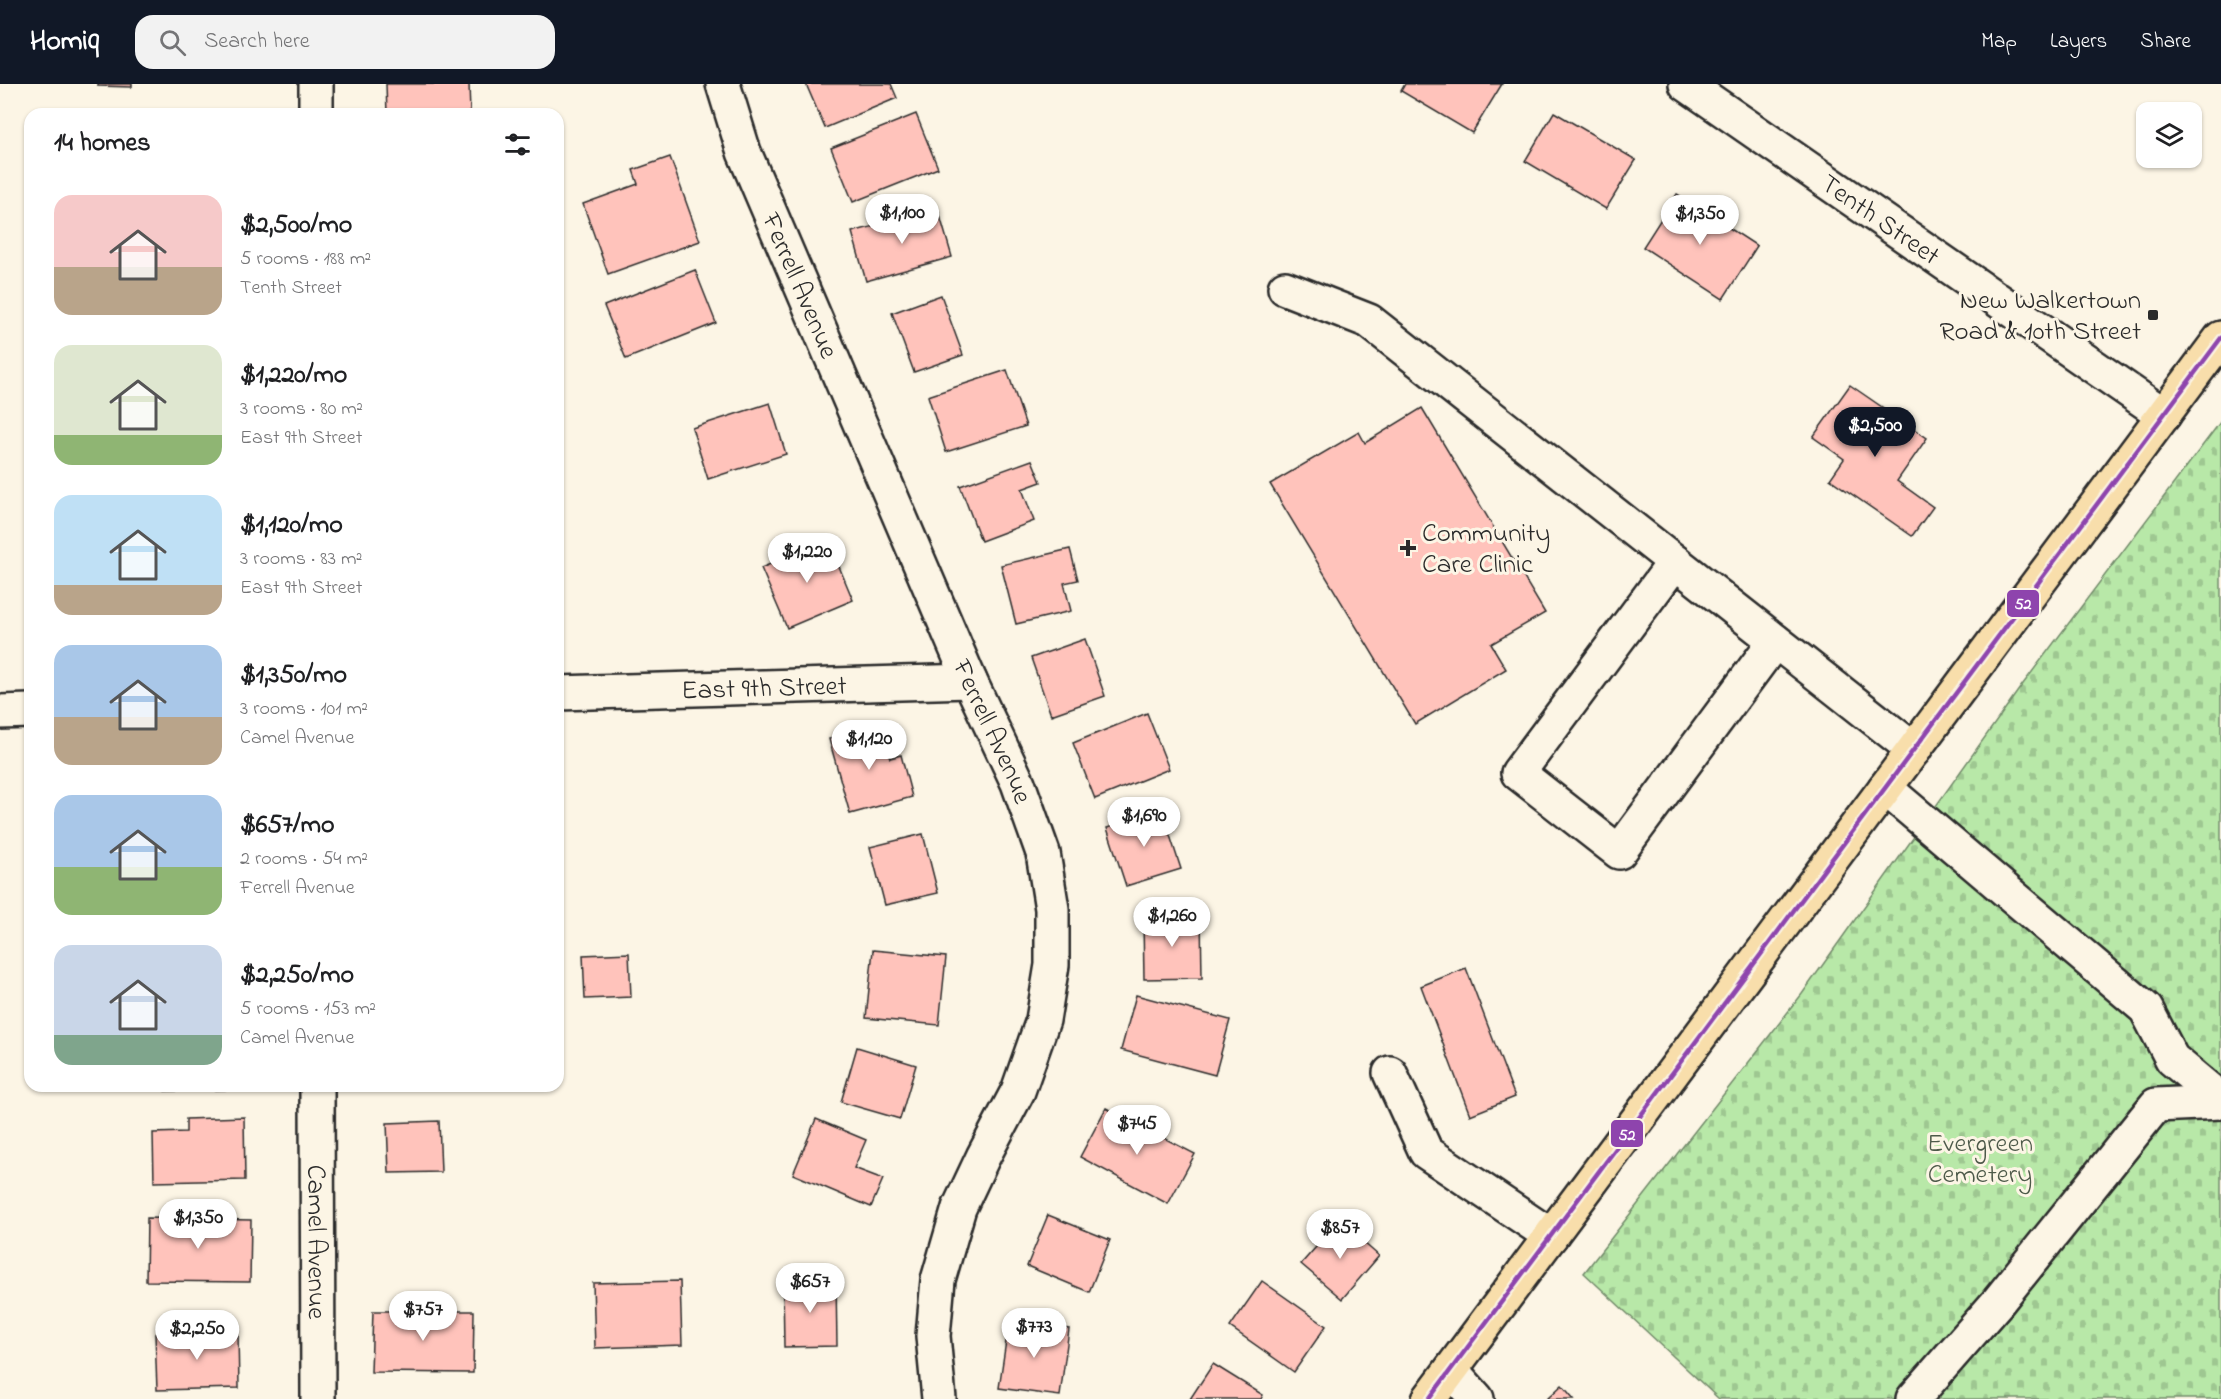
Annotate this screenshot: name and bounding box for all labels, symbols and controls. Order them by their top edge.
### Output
search box [135,15,555,69]
text: Homiq [30,22,99,63]
icon: search [156,26,189,59]
text: Search here [204,26,310,58]
text: Map [1981,27,2017,57]
text: Layers [2050,27,2107,57]
text: Share [2140,27,2191,57]
map controls [2136,102,2202,168]
button: layers [2136,102,2202,168]
text: 14 homes [54,125,150,163]
icon: filters [501,128,534,161]
street label: Tenth Street [1812,166,1947,276]
pin: $1,100 [853,194,951,245]
pin: $1,350 [1651,195,1749,246]
text: $1,100 [879,199,925,228]
text: $1,350 [1675,200,1725,229]
street label: Ferrell Avenue [750,206,847,366]
text: $2,500/mo [240,207,352,245]
icon: home [102,219,174,291]
text: 5 rooms · 188 m² [240,245,371,274]
text: Tenth Street [240,274,342,303]
place label: New Walkertown Road & 10th Street [1939,282,2141,352]
marker: New Walkertown Road & 10th Street [2146,308,2160,322]
text: $1,220/mo [240,357,347,395]
icon: home [102,369,174,441]
text: 3 rooms · 80 m² [240,395,363,424]
pin: $2,500 [1826,407,1924,458]
text: $2,500 [1848,412,1902,441]
text: East 9th Street [240,424,362,453]
text: $1,120/mo [240,507,343,545]
place label: Community Care Clinic [1422,515,1550,585]
icon: home [102,519,174,591]
pin: $1,220 [758,533,856,584]
text: $1,220 [782,538,832,567]
marker: Community Care Clinic [1399,539,1417,557]
text: 3 rooms · 83 m² [240,545,362,574]
text: East 9th Street [240,574,362,603]
line badge: 52 [2006,589,2040,618]
text: 52 [2014,593,2032,617]
street label: Ferrell Avenue [941,653,1041,810]
text: $1,350/mo [240,657,347,695]
street label: East 9th Street [681,668,847,711]
icon: home [102,669,174,741]
text: 3 rooms · 101 m² [240,695,368,724]
pin: $1,120 [820,720,918,771]
text: Camel Avenue [240,724,354,753]
text: $1,120 [846,725,892,754]
pin: $1,690 [1095,797,1193,848]
text: $1,690 [1121,802,1167,831]
text: $657/mo [240,807,335,845]
icon: home [102,819,174,891]
text: 2 rooms · 54 m² [240,845,368,874]
text: Ferrell Avenue [240,874,355,903]
pin: $1,260 [1123,897,1221,948]
text: $1,260 [1147,902,1197,931]
text: $2,250/mo [240,957,354,995]
icon: home [102,969,174,1041]
text: 5 rooms · 153 m² [240,995,376,1024]
text: Camel Avenue [240,1024,354,1053]
pin: $745 [1101,1105,1173,1156]
text: $745 [1117,1110,1157,1139]
line badge: 52 [1610,1119,1644,1148]
text: 52 [1618,1124,1636,1148]
park label: Evergreen Cemetery [1927,1125,2033,1195]
street label: Camel Avenue [295,1165,335,1320]
pin: $1,350 [149,1199,247,1250]
text: $1,350 [173,1204,223,1233]
pin: $857 [1304,1209,1376,1260]
text: $857 [1320,1214,1360,1243]
pin: $657 [774,1263,846,1314]
text: $657 [790,1268,830,1297]
pin: $757 [387,1291,459,1342]
text: $757 [403,1296,443,1325]
pin: $773 [998,1308,1070,1359]
pin: $2,250 [148,1310,246,1361]
text: $773 [1016,1313,1052,1342]
text: $2,250 [169,1315,225,1344]

